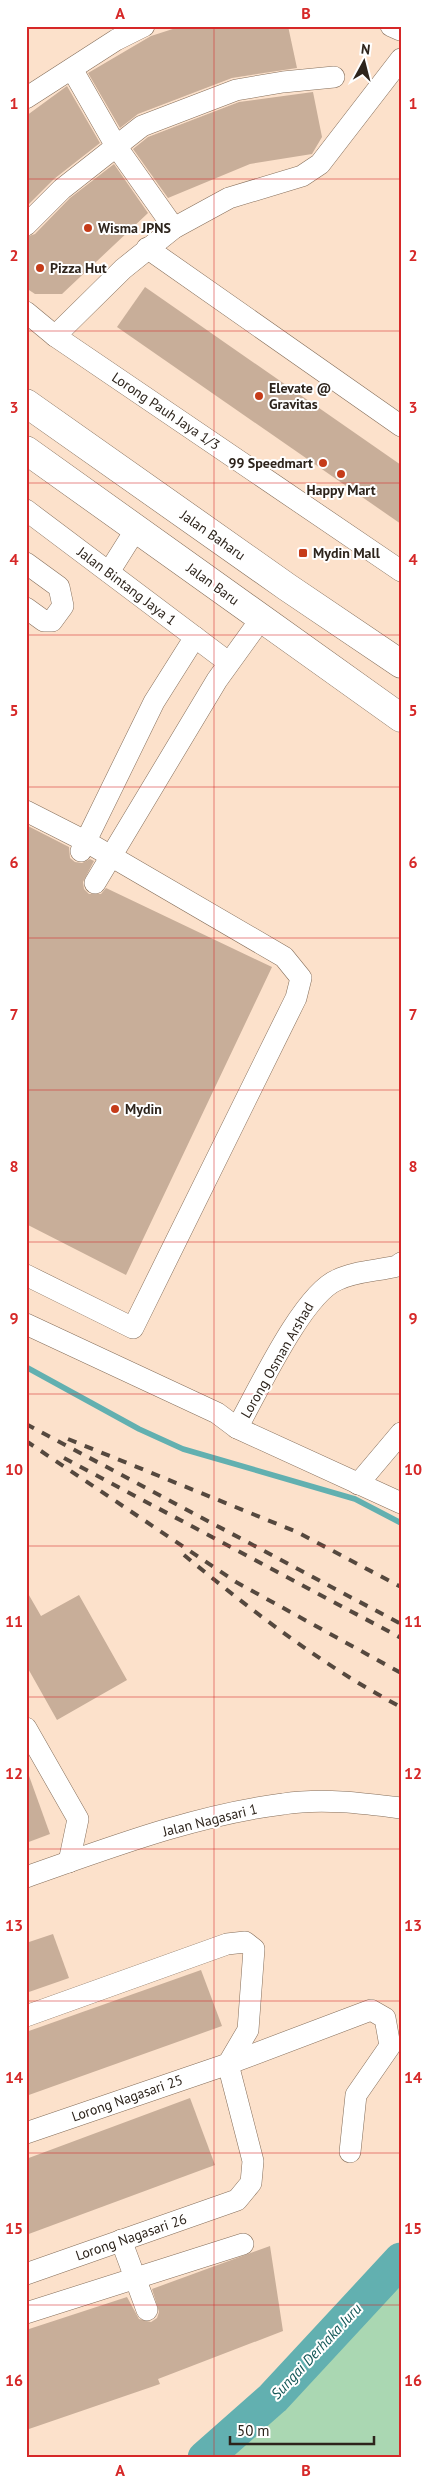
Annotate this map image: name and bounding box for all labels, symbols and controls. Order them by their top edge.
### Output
text: A [115,3,125,23]
text: B [301,3,311,23]
north arrow [340,38,390,88]
text: N [360,40,371,59]
text: 1 [9,93,19,113]
text: 1 [408,93,418,113]
place label: Wisma JPNS [98,219,171,237]
marker: Wisma JPNS [82,222,94,234]
text: 2 [9,245,19,265]
text: 2 [408,245,418,265]
place label: Pizza Hut [50,259,107,277]
marker: Pizza Hut [34,262,46,274]
street label: Lorong Pauh Jaya 1/3 [108,368,224,454]
place label: Elevate @ Gravitas [269,379,331,413]
marker: Elevate @ Gravitas [253,390,265,402]
text: 3 [9,397,19,417]
text: 3 [408,397,418,417]
place label: 99 Speedmart [228,454,313,472]
marker: 99 Speedmart [317,457,329,469]
marker: Happy Mart [335,468,347,480]
place label: Happy Mart [306,481,376,499]
street label: Jalan Baharu [176,505,249,564]
street label: Jalan Bintang Jaya 1 [73,542,180,629]
place label: Mydin Mall [313,544,381,562]
marker: Mydin Mall [297,547,309,559]
text: 4 [9,549,19,569]
text: 4 [408,549,418,569]
street label: Jalan Baru [182,558,243,609]
text: 5 [9,700,19,720]
text: 5 [408,700,418,720]
text: 6 [9,852,19,872]
text: 6 [408,852,418,872]
text: 7 [9,1004,19,1024]
text: 7 [408,1004,418,1024]
place label: Mydin [125,1100,162,1118]
marker: Mydin [109,1103,121,1115]
text: 8 [9,1156,19,1176]
text: 8 [408,1156,418,1176]
street label: Lorong Osman Arshad [237,1299,317,1421]
text: 9 [9,1308,19,1328]
text: 9 [408,1308,418,1328]
text: 10 [5,1459,23,1479]
text: 10 [404,1459,422,1479]
text: 11 [5,1611,23,1631]
text: 11 [404,1611,422,1631]
text: 12 [5,1763,23,1783]
text: 12 [404,1763,422,1783]
street label: Jalan Nagasari 1 [160,1800,259,1841]
text: 13 [5,1915,23,1935]
text: 13 [404,1915,422,1935]
text: 14 [5,2067,23,2087]
text: 14 [404,2067,422,2087]
street label: Lorong Nagasari 25 [69,2071,185,2125]
street label: Lorong Nagasari 26 [73,2210,189,2264]
text: 15 [5,2218,23,2238]
text: 15 [404,2218,422,2238]
water label: Sungai Derhaka Juru [267,2299,366,2403]
text: 16 [5,2370,23,2390]
text: 16 [404,2370,422,2390]
scale bar [230,2414,373,2446]
text: 50 m [237,2421,270,2440]
text: A [115,2460,125,2480]
text: B [301,2460,311,2480]

